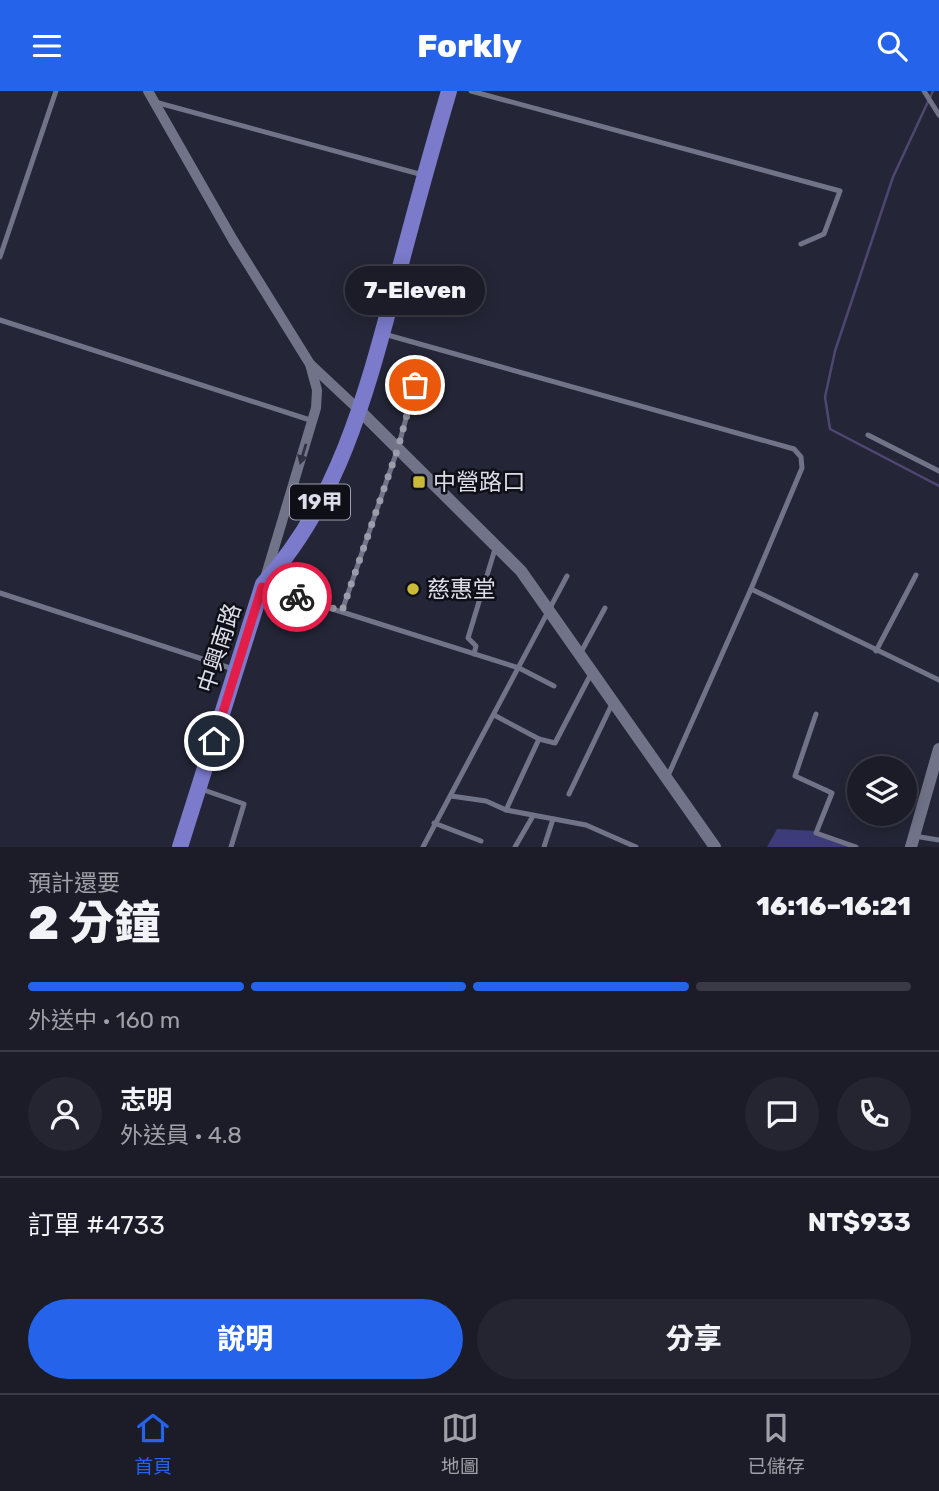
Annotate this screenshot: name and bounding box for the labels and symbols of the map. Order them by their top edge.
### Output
callout: 7-Eleven [345,266,485,315]
pin [385,355,445,415]
one-way arrow [297,443,307,464]
place label: 中營路口 [433,468,525,496]
marker: 中營路口 [411,474,427,490]
road number: 19甲 [290,485,350,519]
courier [262,562,332,632]
place label: 慈惠堂 [427,575,496,603]
marker: 慈惠堂 [405,581,421,597]
street label: 中興南路 [191,600,247,696]
pin [184,711,244,771]

